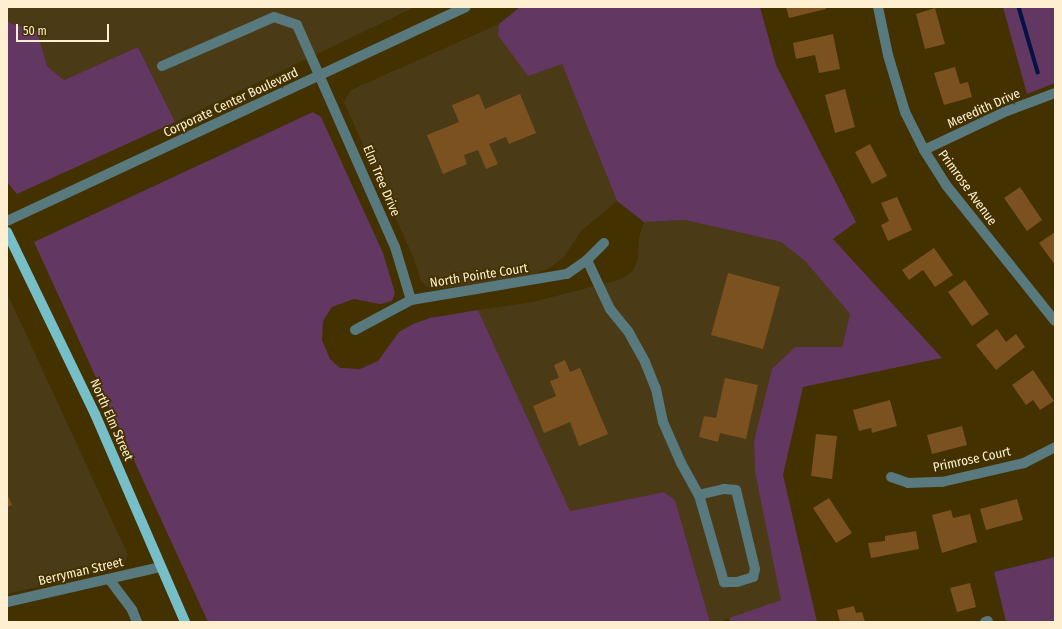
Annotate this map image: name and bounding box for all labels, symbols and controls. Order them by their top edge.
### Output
scale bar [18,16,111,42]
text: 50 m [23,24,47,38]
street label: Corporate Center Boulevard [161,65,301,141]
street label: Meredith Drive [945,86,1023,132]
street label: Elm Tree Drive [359,143,403,219]
street label: Primrose Avenue [934,147,1000,229]
street label: North Pointe Court [429,261,529,291]
street label: North Elm Street [86,377,136,463]
street label: Primrose Court [932,444,1012,476]
street label: Berryman Street [37,555,125,589]

